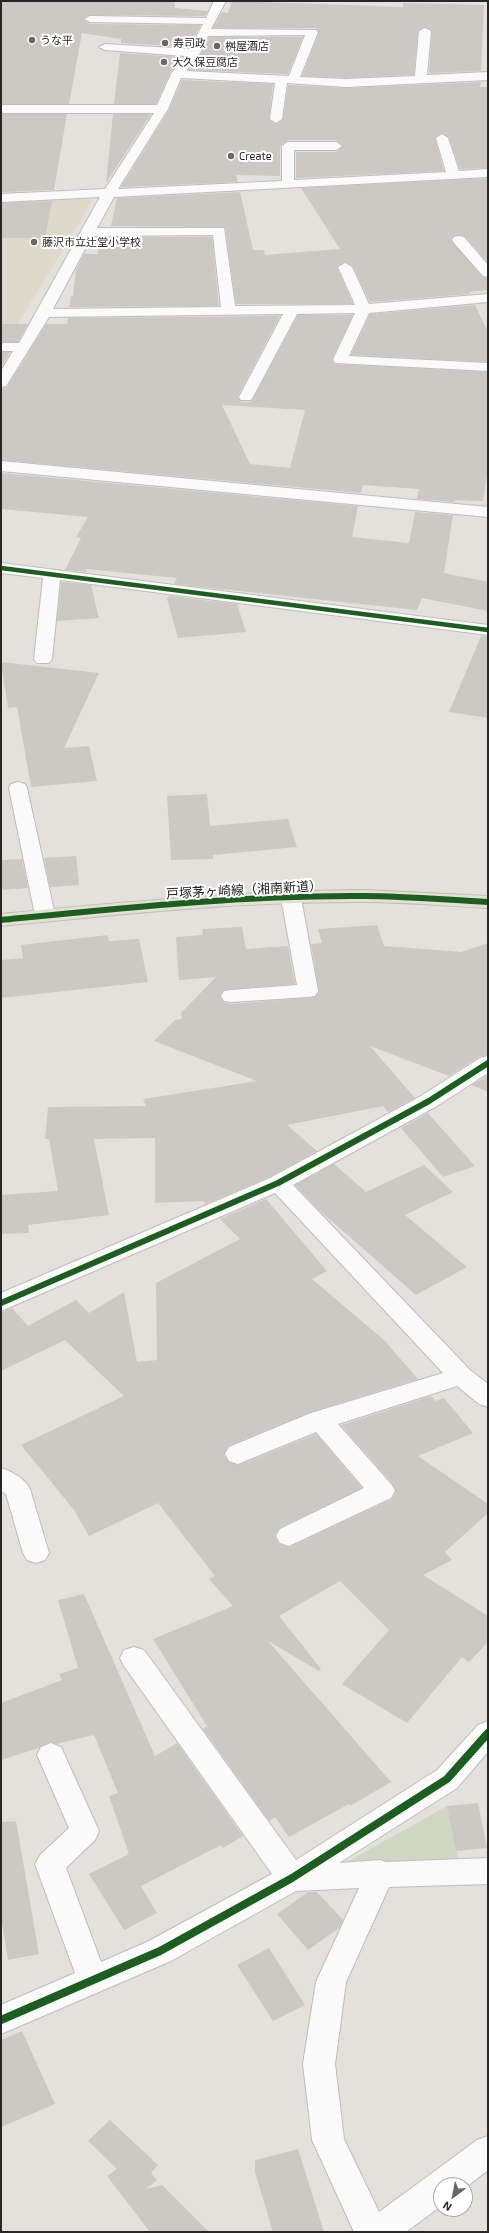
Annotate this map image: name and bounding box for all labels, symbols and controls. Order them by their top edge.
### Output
place label: うな平 [40,33,73,47]
marker: うな平 [27,35,37,45]
place label: 寿司政 [173,36,206,50]
marker: 寿司政 [160,38,170,48]
place label: 桝屋酒店 [225,39,269,53]
marker: 桝屋酒店 [212,41,222,51]
place label: 大久保豆腐店 [172,55,238,69]
marker: 大久保豆腐店 [159,57,169,67]
place label: Create [239,149,272,163]
marker: Create [226,151,236,161]
place label: 藤沢市立辻堂小学校 [42,235,141,249]
marker: 藤沢市立辻堂小学校 [29,237,39,247]
street label: 戸塚茅ヶ崎線（湘南新道） [166,878,322,902]
north arrow [433,2177,473,2217]
text: N [440,2199,454,2214]

